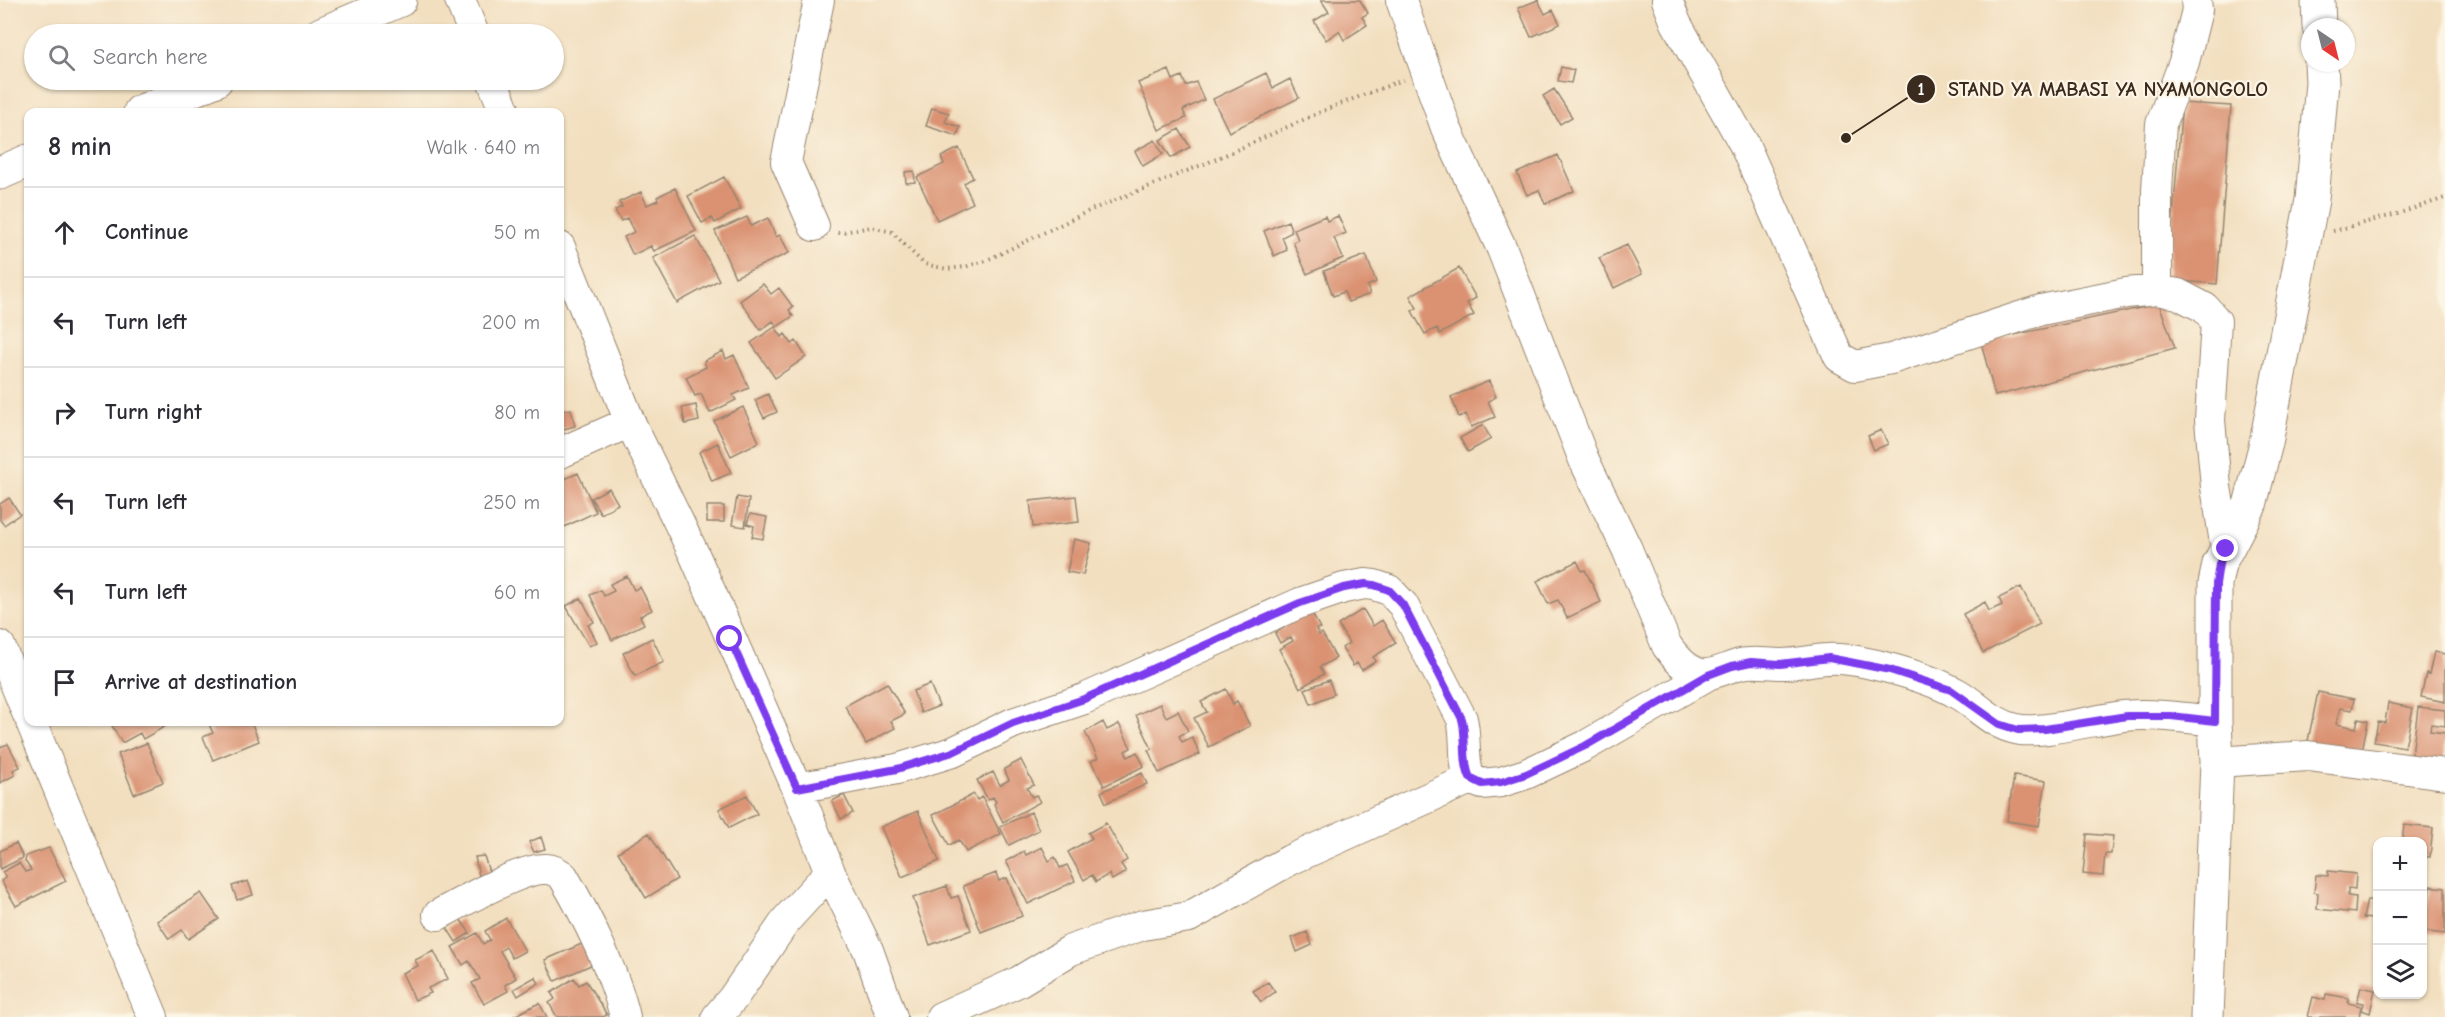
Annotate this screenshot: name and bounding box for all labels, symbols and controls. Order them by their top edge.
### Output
north arrow [2301,18,2355,72]
search box [24,24,564,90]
icon: search [45,41,78,74]
text: Search here [93,44,208,70]
callout: STAND YA MABASI YA NYAMONGOLO [1906,70,2280,108]
text: STAND YA MABASI YA NYAMONGOLO [1948,78,2268,101]
text: 1 [1917,79,1925,100]
text: 8 min [48,132,112,162]
text: Walk · 640 m [427,136,540,159]
icon: ahead [48,216,81,249]
text: Continue [105,219,188,245]
text: 50 m [494,221,540,244]
icon: left [48,306,81,339]
text: Turn left [105,309,187,335]
text: 200 m [482,311,540,334]
icon: right [48,396,81,429]
text: Turn right [105,399,202,425]
text: 80 m [494,401,540,424]
icon: left [48,486,81,519]
text: Turn left [105,489,187,515]
text: 250 m [483,491,540,514]
route end [2212,535,2238,561]
icon: left [48,576,81,609]
text: Turn left [105,579,187,605]
text: 60 m [494,581,540,604]
route start [716,625,742,651]
icon: arrive [48,666,81,699]
text: Arrive at destination [105,669,297,695]
map controls [2373,837,2427,999]
button: + [2373,837,2427,891]
button: − [2373,891,2427,945]
button: layers [2373,945,2427,999]

